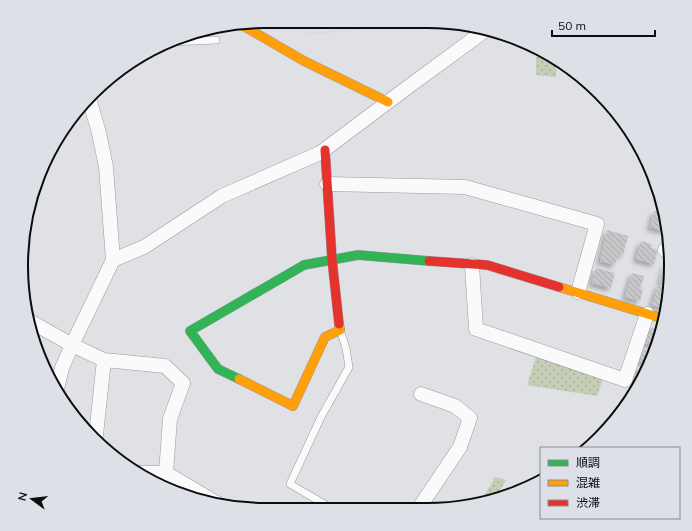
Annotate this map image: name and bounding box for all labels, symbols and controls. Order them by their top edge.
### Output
scale bar [552,12,655,38]
text: 50 m [558,18,586,33]
legend [540,447,680,519]
text: 順調 [576,455,600,470]
text: 混雑 [576,475,600,490]
north arrow [12,479,52,519]
text: N [15,491,30,502]
text: 渋滞 [576,495,600,510]

